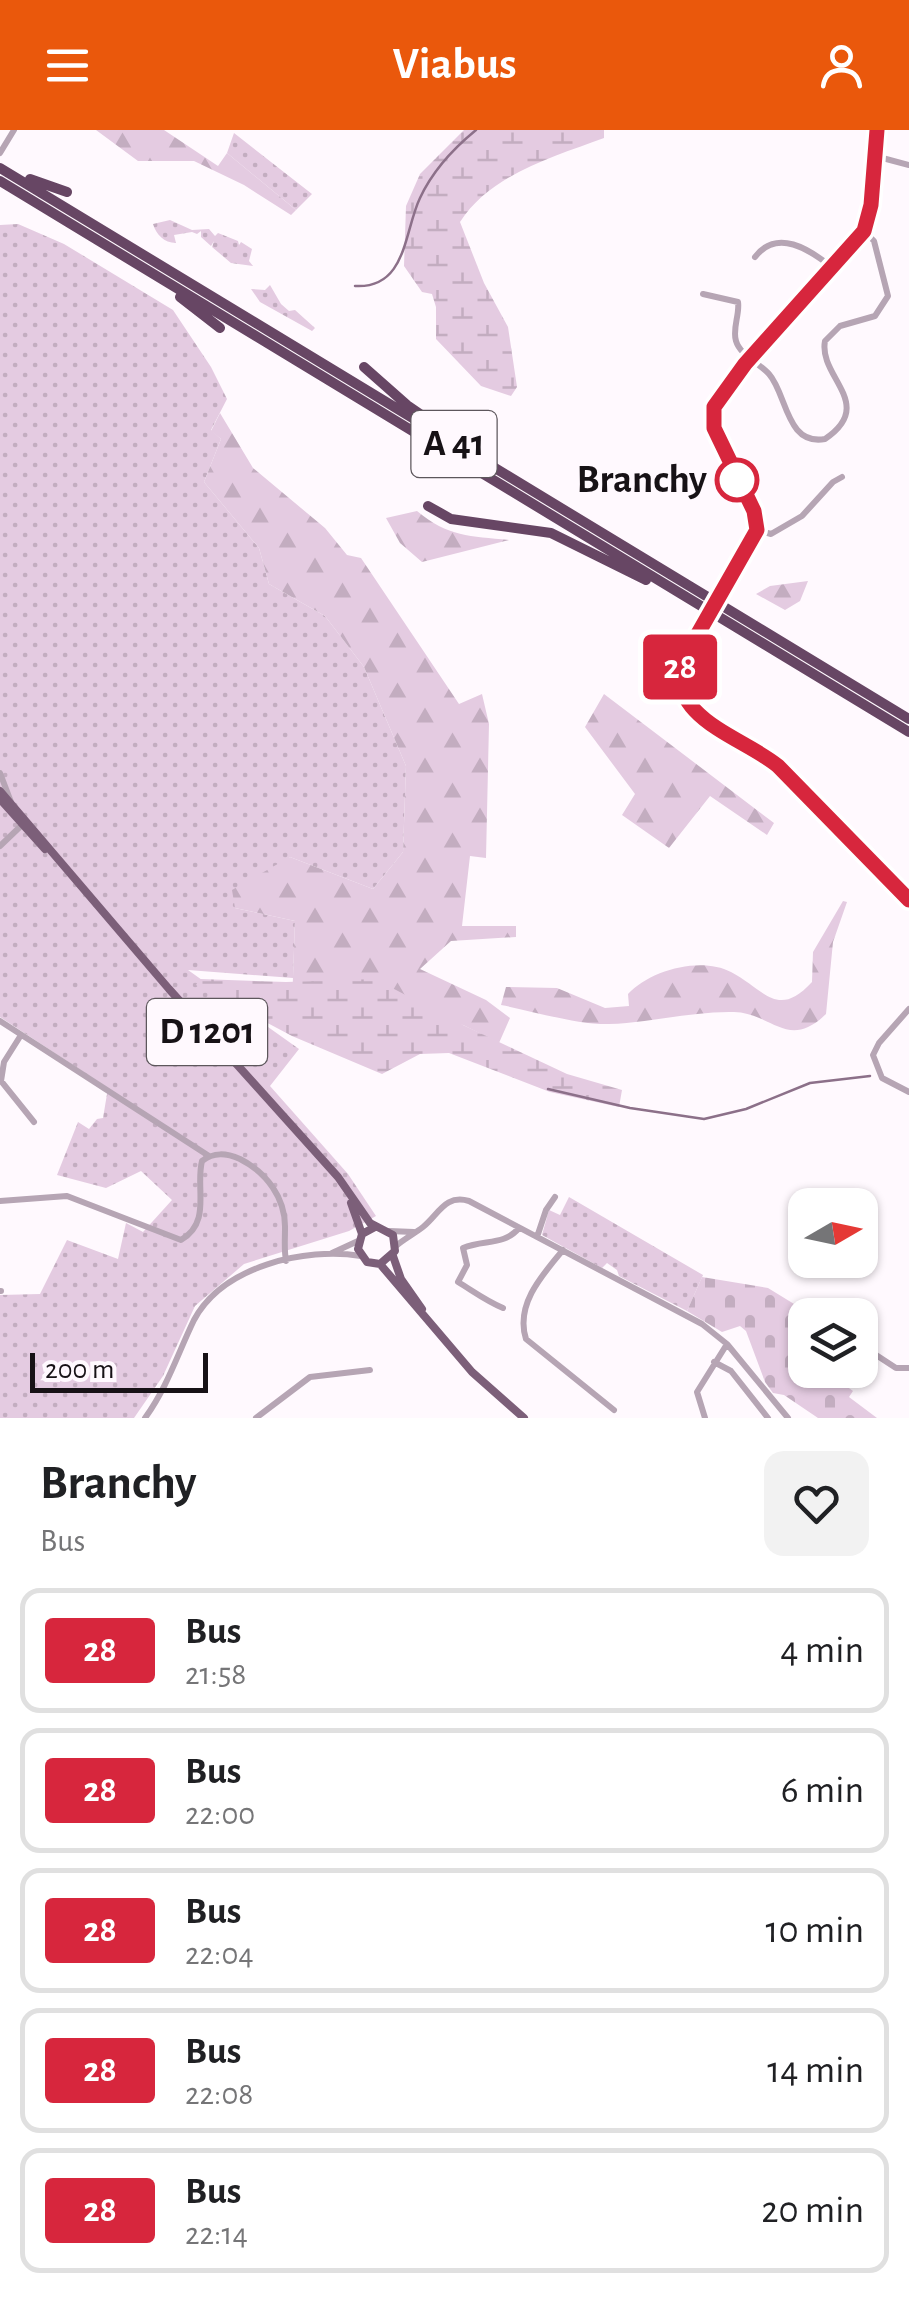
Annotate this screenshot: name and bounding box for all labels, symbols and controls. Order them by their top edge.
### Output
icon: menu [40,38,95,93]
icon: person [814,38,869,93]
text: Viabus [392,42,517,87]
road number: A 41 [412,411,496,477]
marker: Branchy [716,459,758,501]
place label: Branchy [577,460,707,500]
line badge: 28 [635,634,725,700]
text: 28 [663,650,697,685]
road number: D 1201 [147,999,267,1065]
north arrow [788,1188,878,1278]
map controls [788,1188,878,1388]
button: layers [788,1298,878,1388]
scale bar [30,1348,208,1392]
text: 200 m [45,1356,114,1384]
button: heart [764,1451,869,1556]
text: Branchy [40,1460,197,1508]
text: Bus [40,1525,85,1557]
text: Bus [185,1613,241,1651]
text: 4 min [780,1632,864,1670]
text: 28 [83,1633,117,1668]
text: 21:58 [185,1658,246,1690]
text: Bus [185,1753,241,1791]
text: 6 min [781,1772,864,1810]
text: 28 [83,1773,117,1808]
text: 22:00 [185,1798,255,1830]
text: Bus [185,1893,241,1931]
text: 10 min [765,1912,864,1950]
text: 28 [83,1913,117,1948]
text: 22:04 [185,1938,254,1970]
text: Bus [185,2033,241,2071]
text: 14 min [767,2052,864,2090]
text: 28 [83,2053,117,2088]
text: 22:08 [185,2078,254,2110]
text: Bus [185,2173,241,2211]
text: 20 min [761,2192,864,2230]
text: 28 [83,2193,117,2228]
text: 22:14 [185,2218,248,2250]

